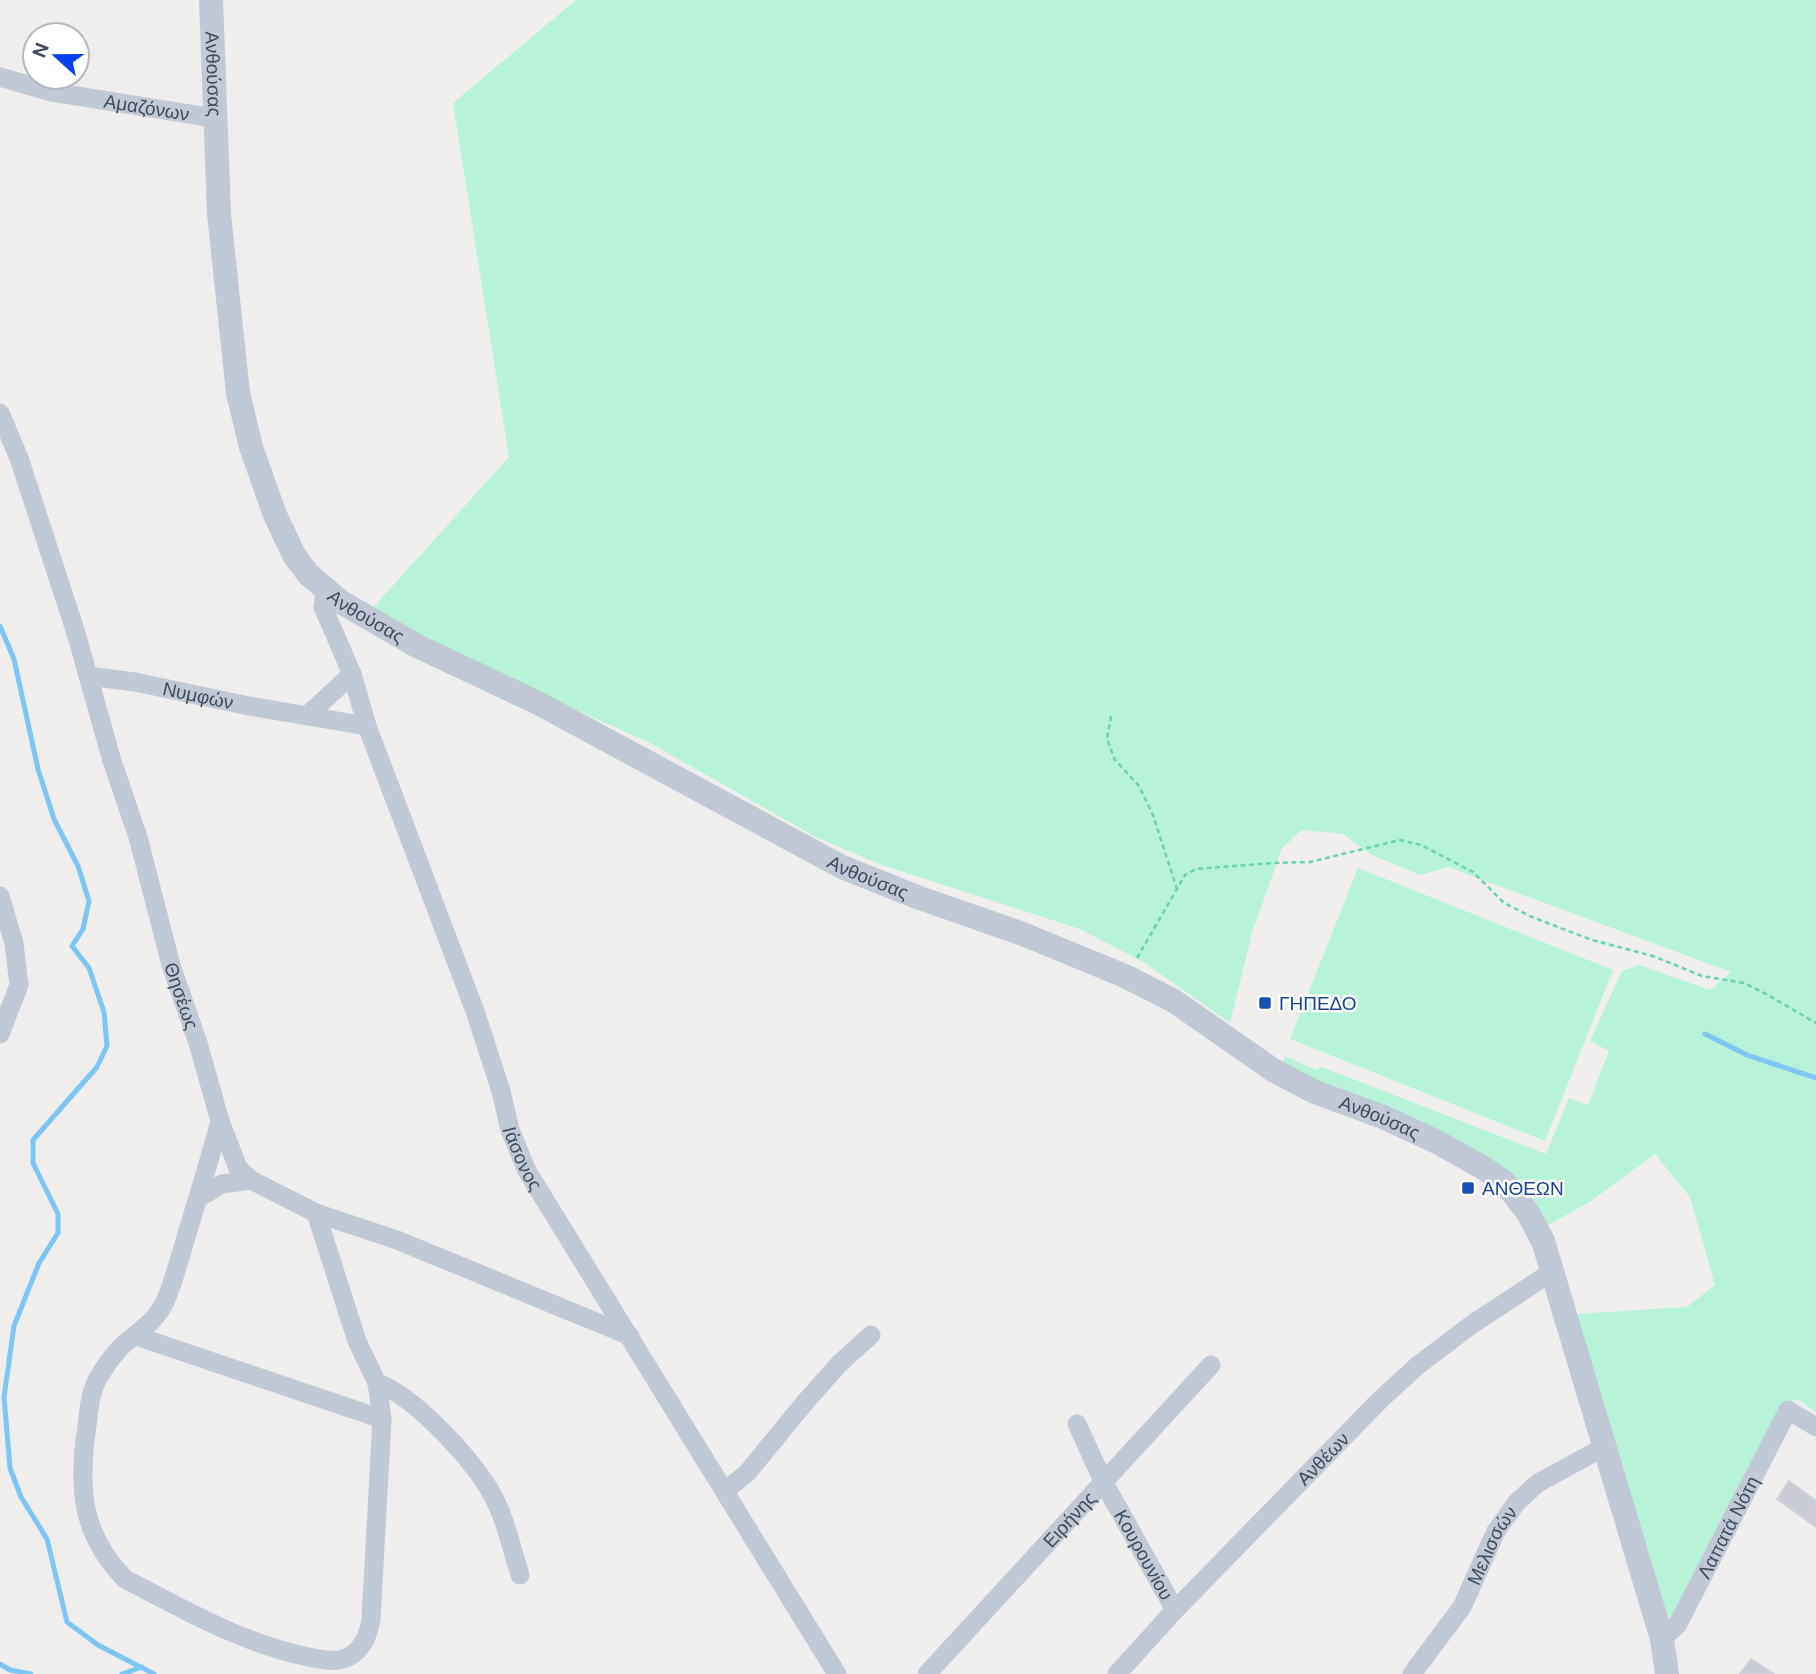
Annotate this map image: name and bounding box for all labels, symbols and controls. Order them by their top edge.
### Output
north arrow [21,21,91,91]
street label: Ανθούσας [200,31,228,117]
text: N [26,39,55,61]
street label: Αμαζόνων [102,88,191,126]
street label: Ανθούσας [323,584,409,649]
street label: Νυμφών [161,676,236,715]
street label: Ανθούσας [823,849,912,905]
street label: Θησέως [158,959,205,1033]
place label: ΓΗΠΕΔΟ [1279,991,1357,1016]
marker: ΓΗΠΕΔΟ [1257,995,1273,1011]
street label: Ανθούσας [1336,1090,1424,1145]
street label: Ιάσονος [497,1124,548,1195]
place label: ΑΝΘΕΩΝ [1482,1176,1564,1201]
marker: ΑΝΘΕΩΝ [1460,1180,1476,1196]
street label: Ανθέων [1291,1426,1355,1491]
street label: Λαπατά Νότη [1691,1471,1765,1583]
street label: Ειρήνης [1037,1486,1101,1553]
street label: Μελισσών [1461,1501,1523,1589]
street label: Κουρουνίου [1109,1505,1179,1604]

